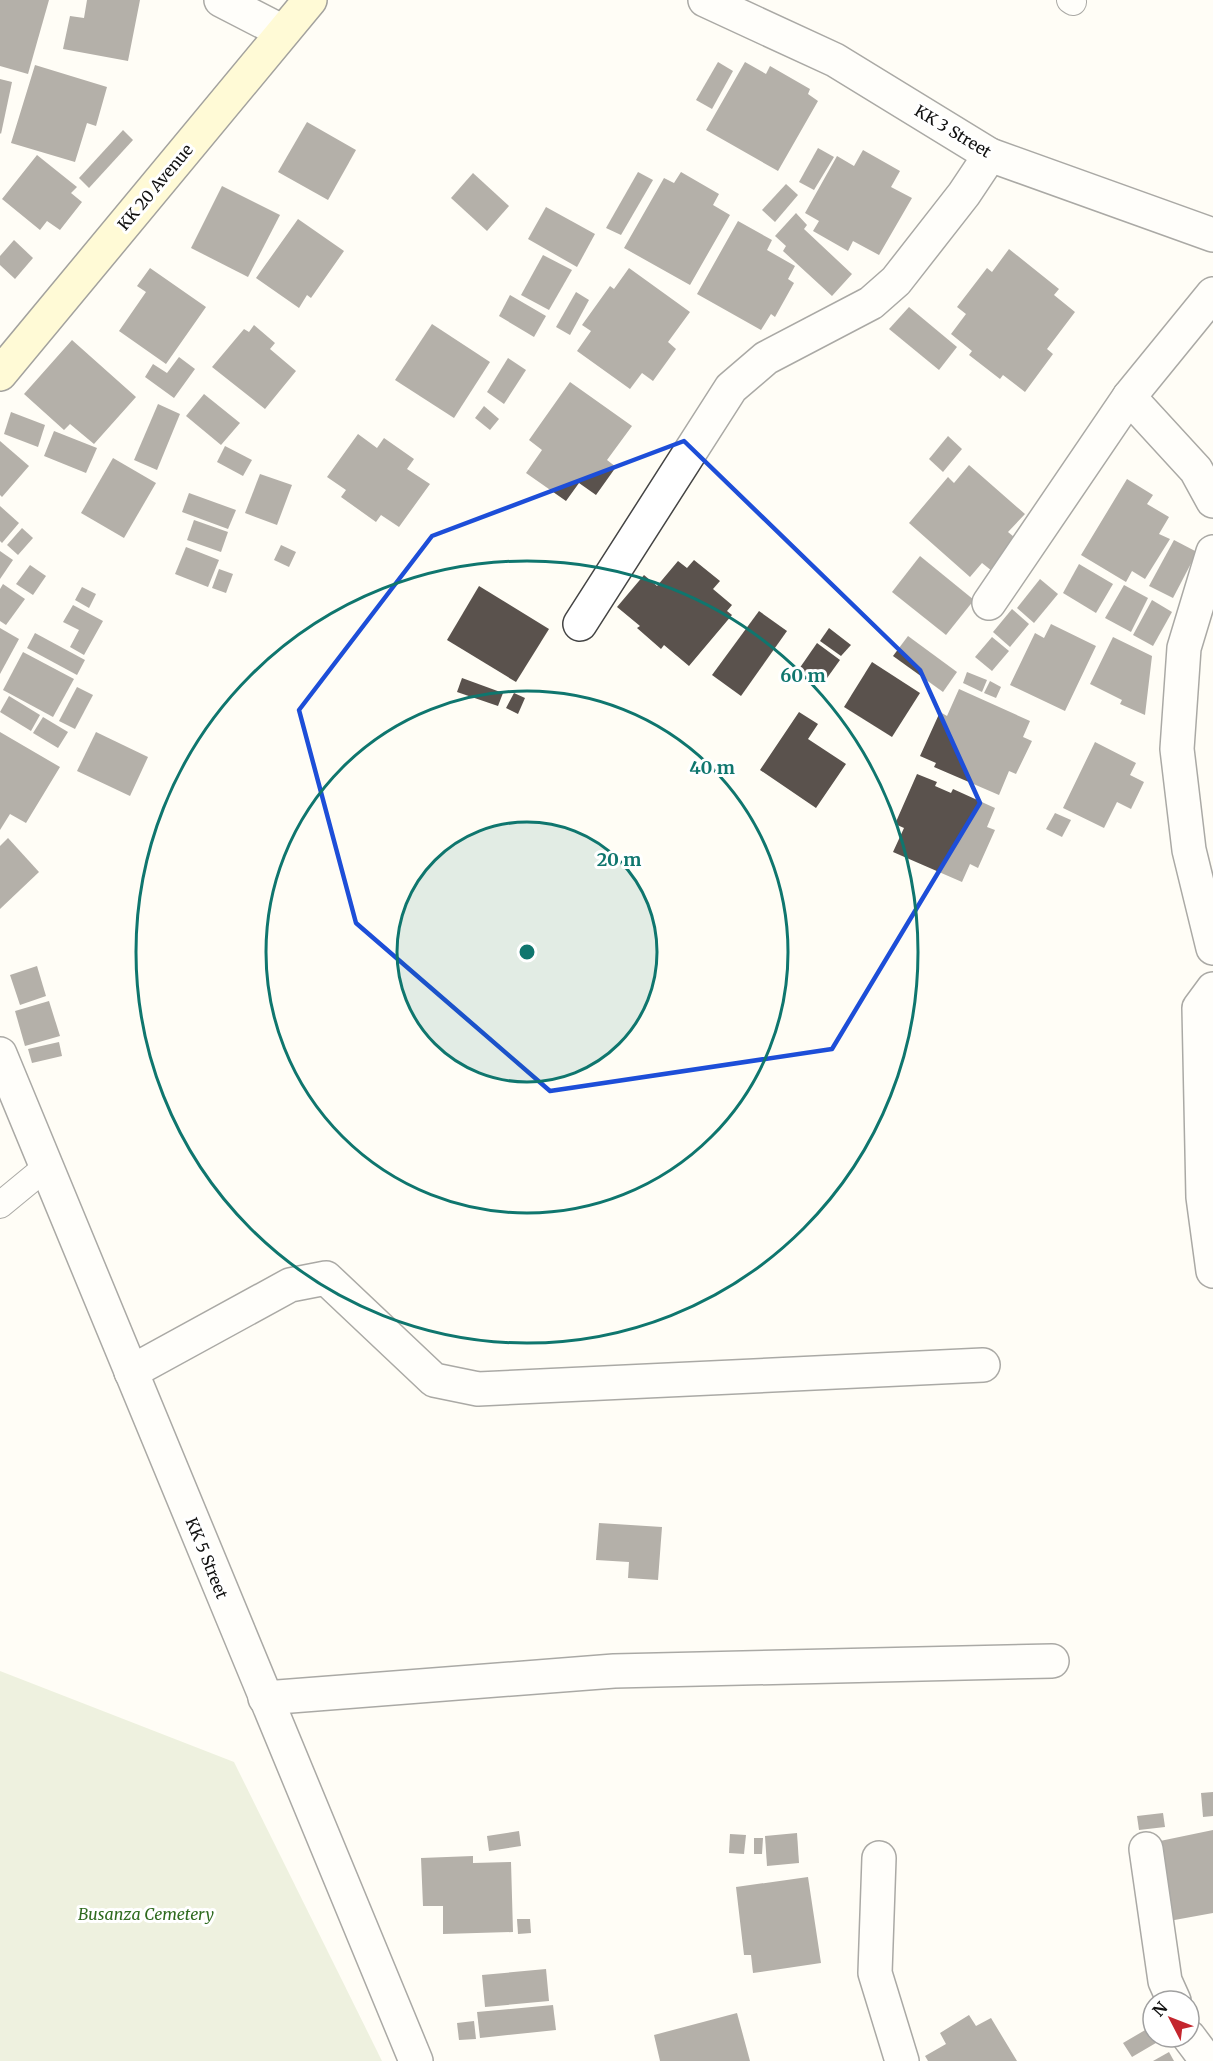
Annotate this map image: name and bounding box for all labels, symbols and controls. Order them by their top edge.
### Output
street label: KK 3 Street [911,100,996,162]
street label: KK 20 Avenue [113,140,197,234]
text: 60 m [780,664,826,687]
text: 40 m [689,756,735,779]
text: 20 m [597,848,641,871]
centre of rings [517,942,537,962]
street label: KK 5 Street [182,1514,233,1602]
park label: Busanza Cemetery [78,1904,214,1924]
north arrow [1141,1989,1201,2049]
text: N [1148,1997,1172,2020]

